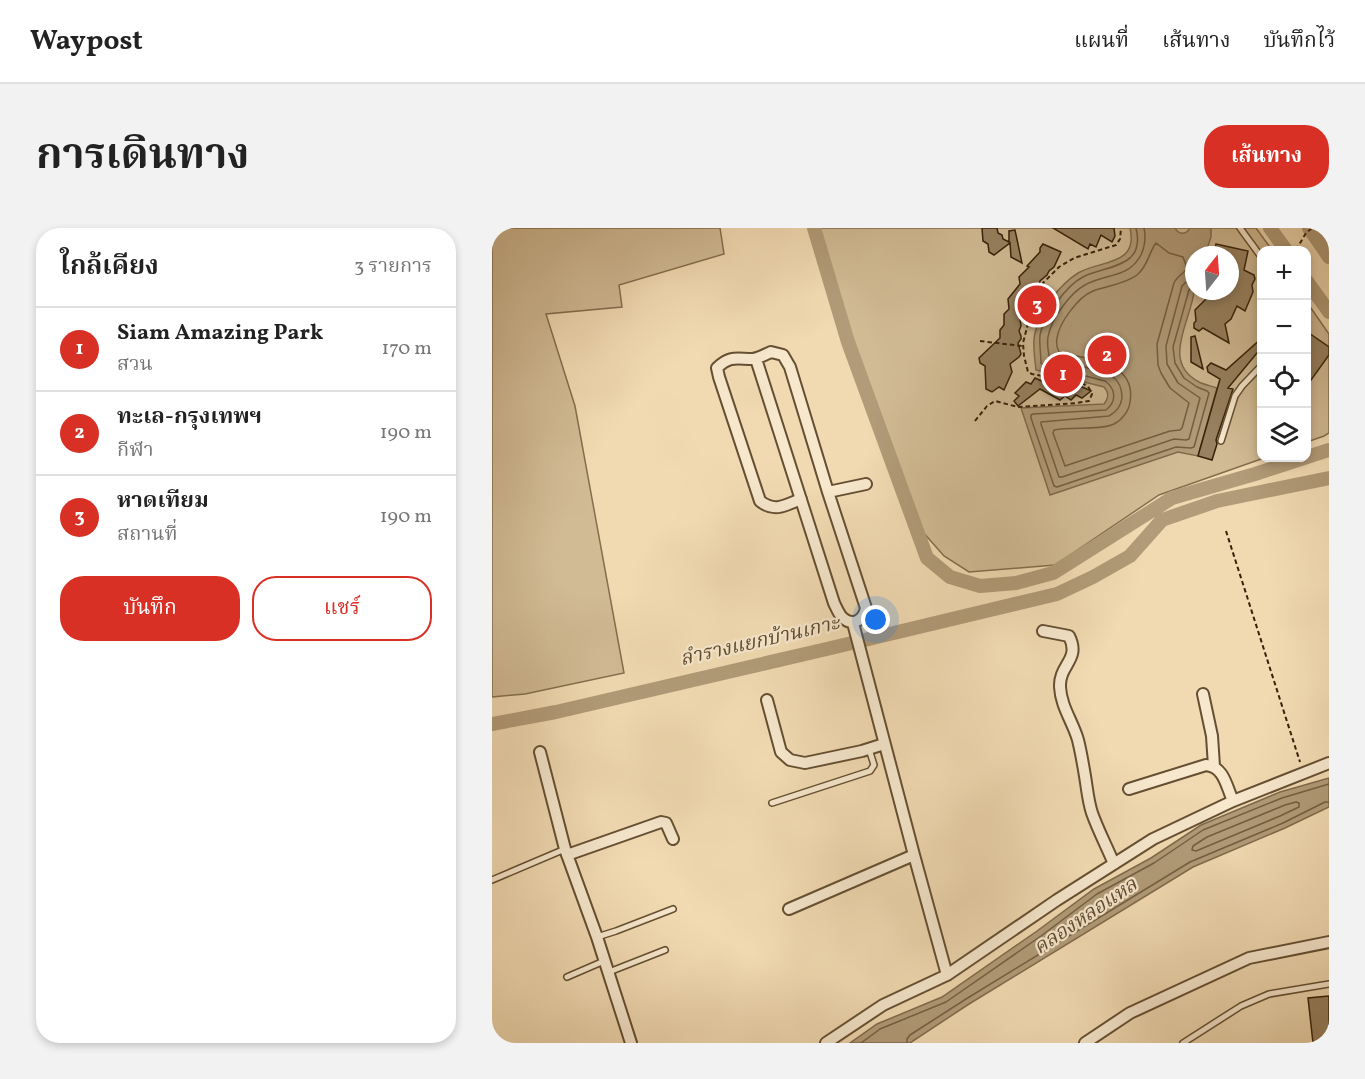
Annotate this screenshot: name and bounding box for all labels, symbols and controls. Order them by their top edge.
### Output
text: Waypost [30,22,143,61]
text: แผนที่ [1074,27,1129,56]
text: เส้นทาง [1162,27,1230,56]
text: บันทึกไว้ [1263,27,1335,56]
button: เส้นทาง [1204,125,1329,188]
text: การเดินทาง [36,128,249,187]
north arrow [1185,246,1239,300]
map controls [1257,246,1311,462]
button: + [1257,246,1311,300]
text: ใกล้เคียง [60,249,159,285]
text: 3 รายการ [354,253,432,281]
pin: 3 [1018,282,1056,328]
button: − [1257,300,1311,354]
text: Siam Amazing Park [117,318,323,349]
pin: 2 [1088,332,1126,378]
text: 1 [75,335,84,363]
text: 170 m [382,335,432,363]
text: สวน [117,351,153,379]
pin: 1 [1044,352,1082,396]
button: locate [1257,354,1311,408]
text: ทะเล-กรุงเทพฯ [117,402,262,433]
button: layers [1257,408,1311,462]
text: 2 [74,419,85,447]
text: 190 m [380,419,432,447]
text: กีฬา [117,437,153,465]
text: หาดเทียม [117,486,209,517]
text: 3 [74,503,85,531]
text: 190 m [380,503,432,531]
text: สถานที่ [117,521,178,549]
button: บันทึก [60,576,240,641]
button: แชร์ [252,576,432,641]
your location [861,605,890,634]
water label: ลำรางแยกบ้านเกาะ [678,610,845,674]
water label: คลองหลอแหล [1028,871,1144,962]

